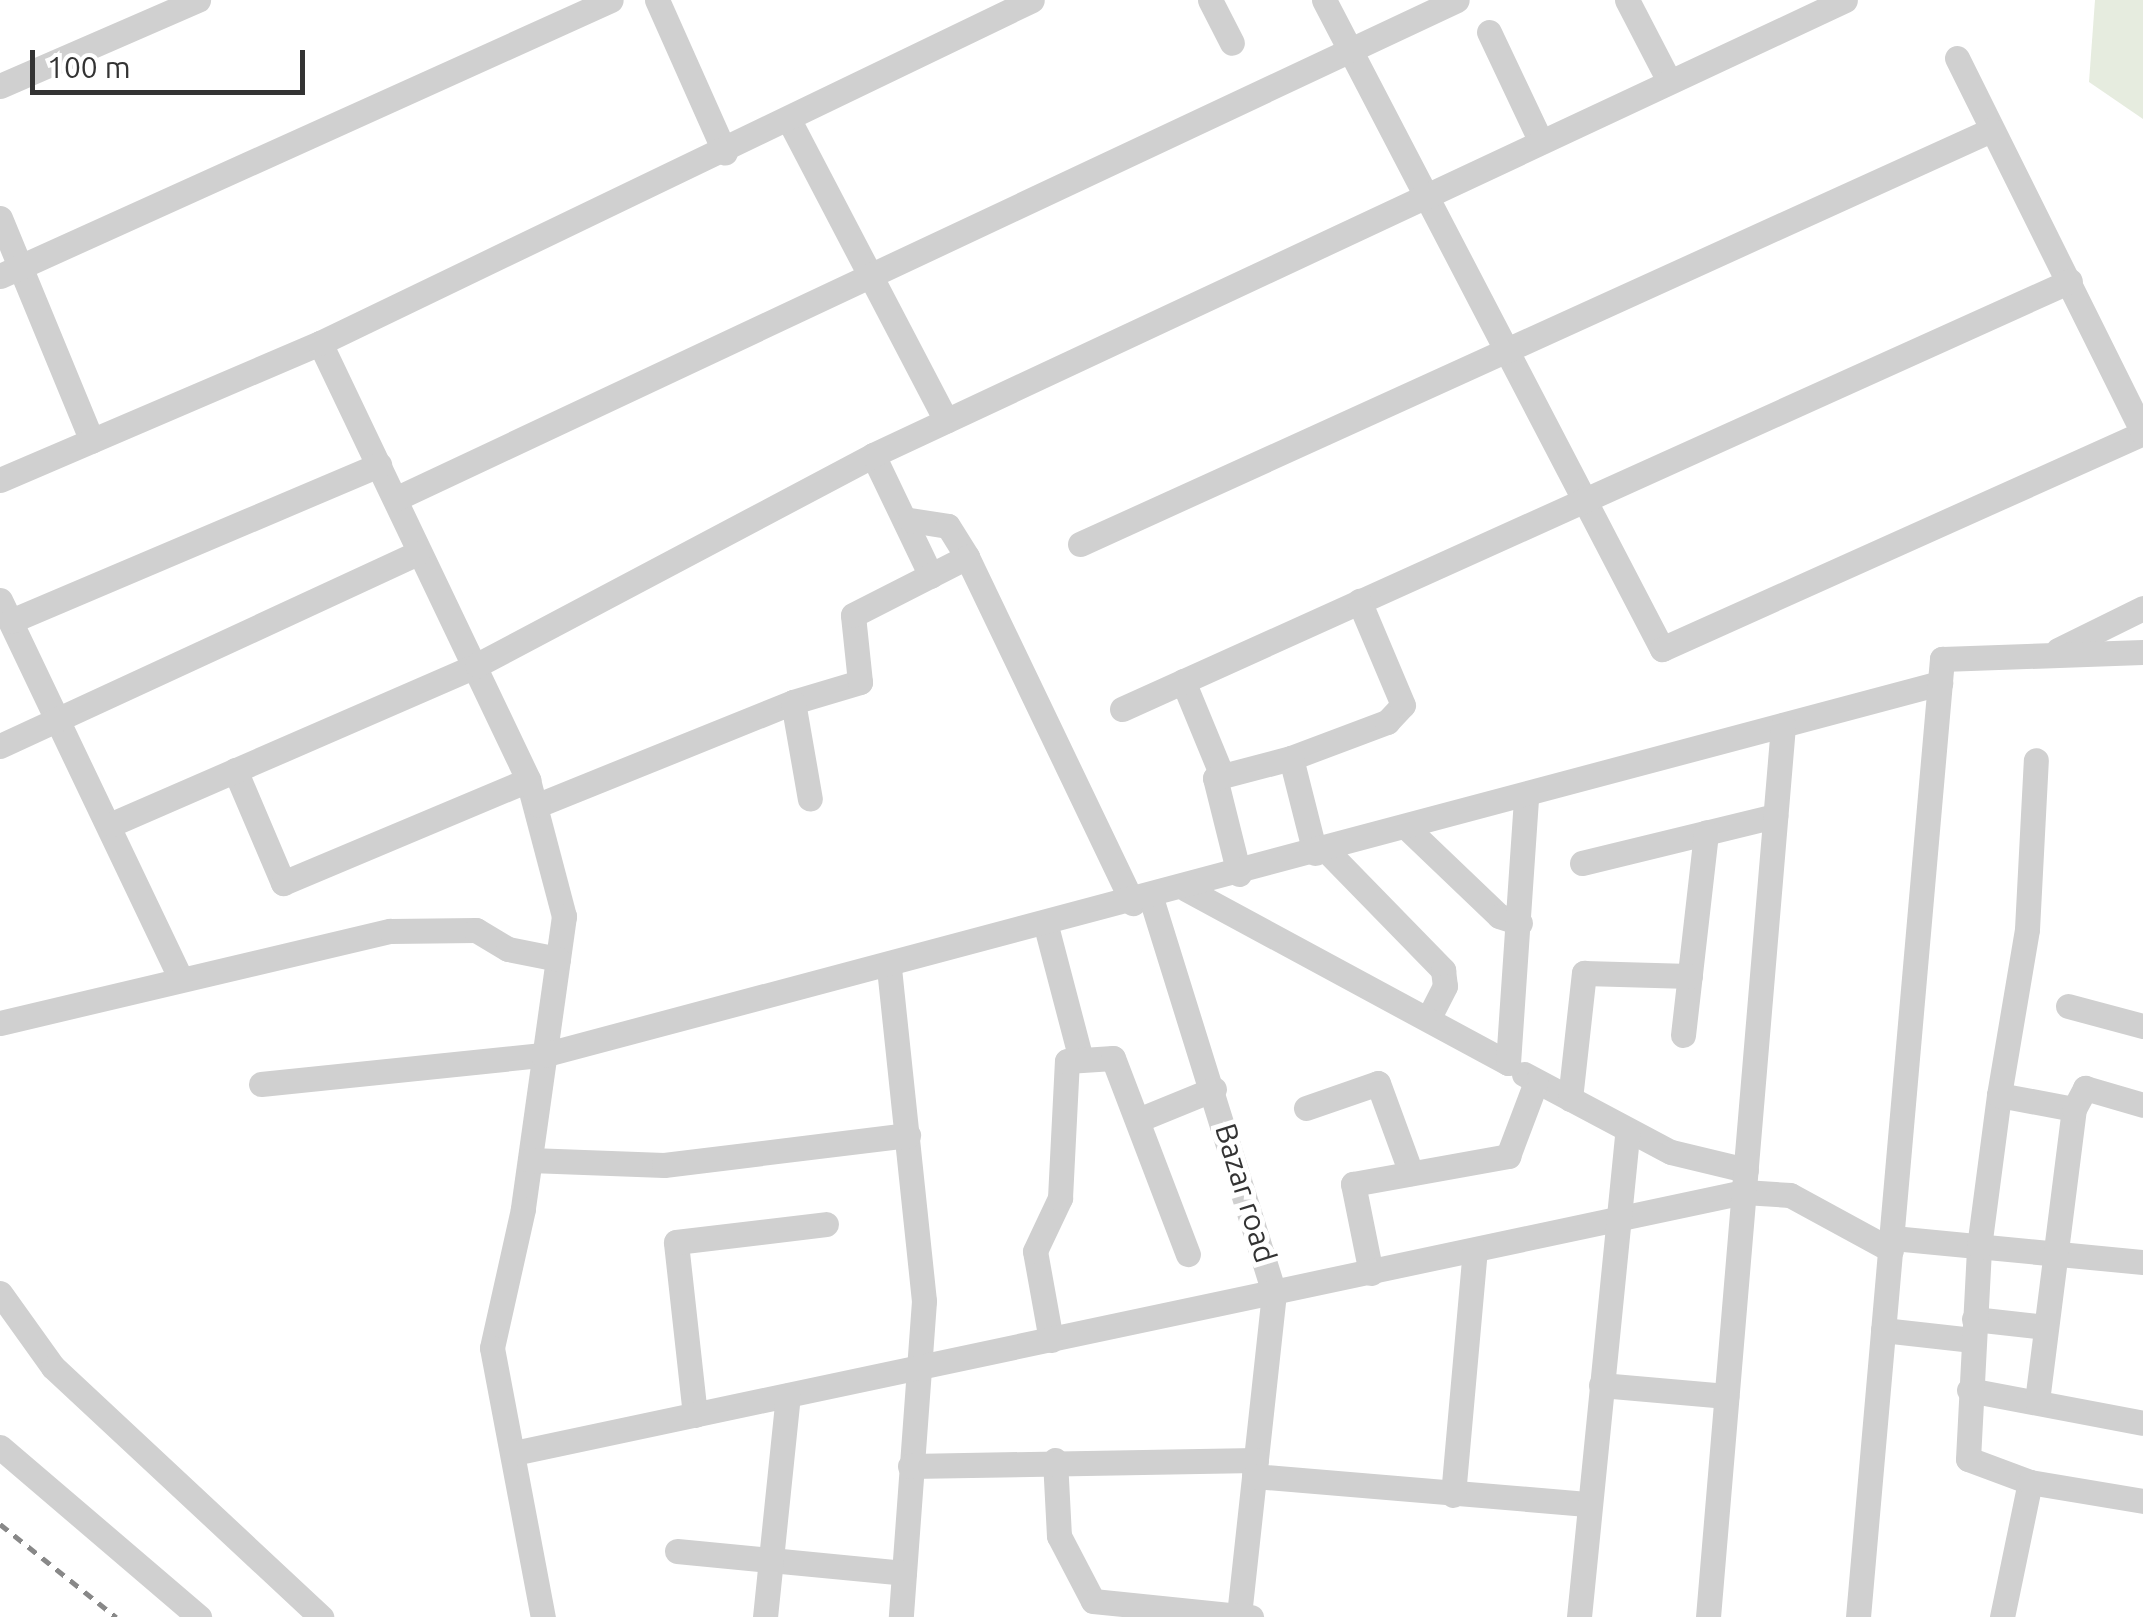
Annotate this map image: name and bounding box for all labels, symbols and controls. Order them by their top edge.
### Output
scale bar [35,30,310,92]
text: 100 m [47,50,131,84]
street label: Bazar road [1208,1119,1284,1267]

